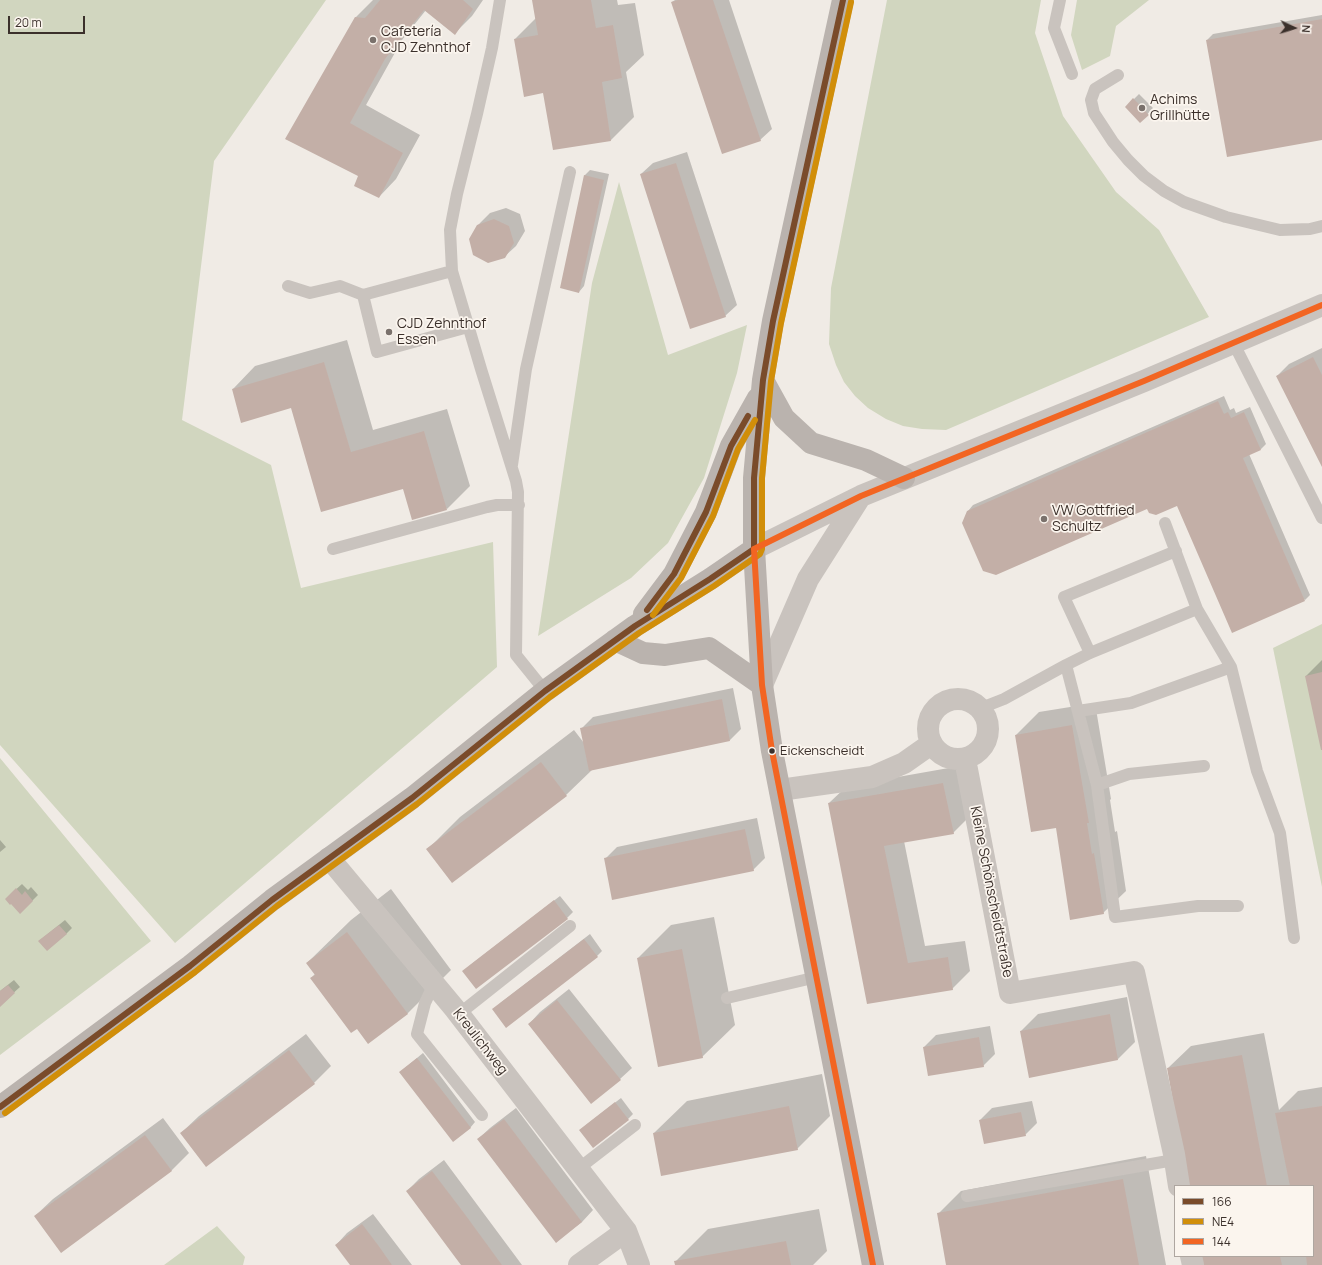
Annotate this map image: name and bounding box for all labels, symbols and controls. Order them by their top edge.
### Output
scale bar [10,8,87,34]
north arrow [1274,8,1314,48]
text: 20 m [15,14,42,31]
place label: Cafetería CJD Zehnthof [381,24,470,56]
text: N [1299,24,1314,33]
marker: Cafetería CJD Zehnthof [368,35,378,45]
place label: Achims Grillhütte [1150,92,1210,124]
marker: Achims Grillhütte [1137,103,1147,113]
place label: CJD Zehnthof Essen [397,316,486,348]
marker: CJD Zehnthof Essen [384,327,394,337]
place label: VW Gottfried Schultz [1052,503,1135,536]
marker: VW Gottfried Schultz [1039,514,1049,524]
place label: Eickenscheidt [780,743,864,759]
marker: Eickenscheidt [767,746,777,756]
street label: Kleine Schönscheidtstraße [966,805,1016,979]
street label: Kreulichweg [449,1006,511,1078]
legend [1174,1185,1314,1257]
text: 166 [1212,1193,1232,1210]
text: NE4 [1212,1213,1234,1230]
text: 144 [1212,1233,1231,1250]

